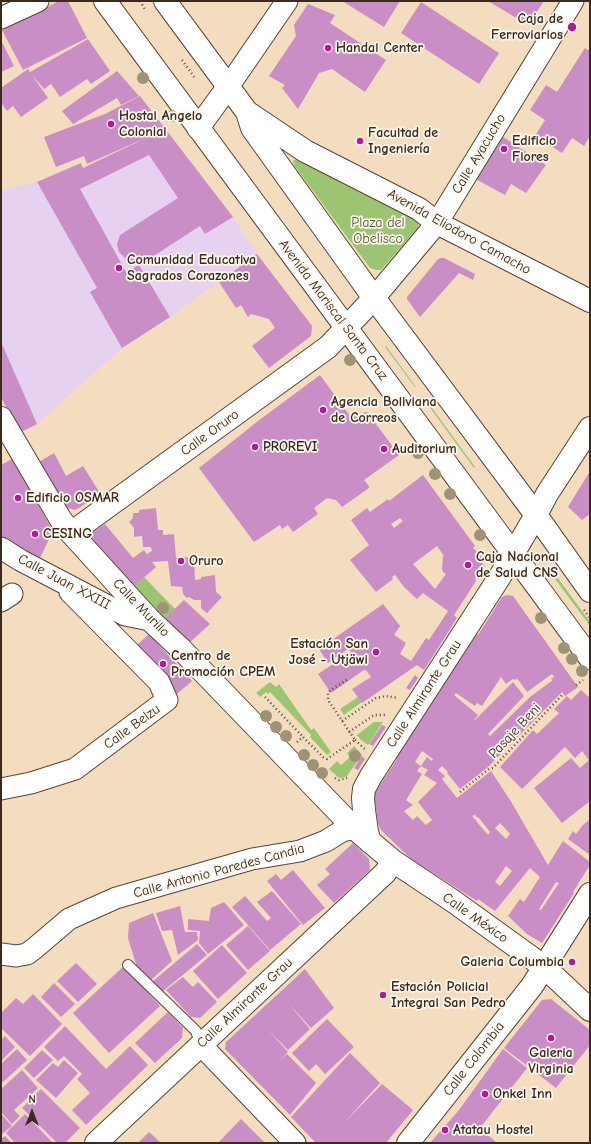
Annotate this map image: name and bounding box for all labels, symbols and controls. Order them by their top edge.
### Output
place label: Caja de Ferroviarios [491,11,563,44]
marker: Caja de Ferroviarios [566,21,578,33]
place label: Handal Center [336,40,423,56]
marker: Handal Center [323,43,333,53]
place label: Hostal Angelo Colonial [119,108,202,140]
street label: Calle Ayacucho [448,111,510,197]
marker: Hostal Angelo Colonial [106,119,116,129]
place label: Facultad de Ingeniería [368,125,438,158]
place label: Edificio Flores [512,133,556,166]
marker: Facultad de Ingeniería [355,136,365,146]
marker: Edificio Flores [499,144,509,154]
street label: Avenida Eliodoro Camacho [384,185,534,279]
park label: Plaza del Obelisco [351,215,405,248]
street label: Avenida Mariscal Santa Cruz [275,236,391,384]
place label: Comunidad Educativa Sagrados Corazones [127,252,256,284]
marker: Comunidad Educativa Sagrados Corazones [114,263,124,273]
place label: Agencia Boliviana de Correos [331,394,437,426]
marker: Agencia Boliviana de Correos [318,405,328,415]
street label: Calle Oruro [178,406,242,460]
place label: PROREVI [263,439,318,455]
place label: Auditorium [392,441,457,457]
marker: PROREVI [250,442,260,452]
marker: Auditorium [379,444,389,454]
place label: Edificio OSMAR [26,490,119,506]
marker: Edificio OSMAR [13,493,23,503]
place label: CESING [43,526,92,542]
marker: CESING [30,529,40,539]
place label: Caja Nacional de Salud CNS [476,549,559,582]
street label: Calle Juan XXIII [15,551,113,613]
place label: Oruro [189,553,224,569]
marker: Oruro [176,556,186,566]
marker: Caja Nacional de Salud CNS [463,560,473,570]
street label: Calle Murillo [109,575,173,641]
place label: Estación San José - Utjäwi [289,636,368,668]
street label: Calle Almirante Grau [383,637,465,751]
marker: Estación San José - Utjäwi [371,647,381,657]
place label: Centro de Promoción CPEM [171,648,275,680]
marker: Centro de Promoción CPEM [158,659,168,669]
street label: Pasaje Beni [485,700,545,762]
street label: Calle Belzu [101,701,163,753]
street label: Calle Antonio Paredes Candia [132,840,306,902]
street label: Calle México [439,889,511,947]
street label: Calle Almirante Grau [194,954,296,1052]
place label: Galeria Columbia [460,954,564,970]
marker: Galeria Columbia [567,957,577,967]
place label: Estación Policial Integral San Pedro [391,979,506,1012]
marker: Estación Policial Integral San Pedro [378,990,388,1000]
street label: Calle Colombia [440,1019,508,1099]
marker: Galeria Virginia [546,1033,556,1043]
place label: Galeria Virginia [528,1045,574,1078]
place label: Onkel Inn [493,1086,552,1102]
marker: Onkel Inn [480,1089,490,1099]
north arrow [12,1092,52,1132]
text: N [28,1093,36,1106]
place label: Atatau Hostel [453,1122,533,1138]
marker: Atatau Hostel [440,1125,450,1135]

